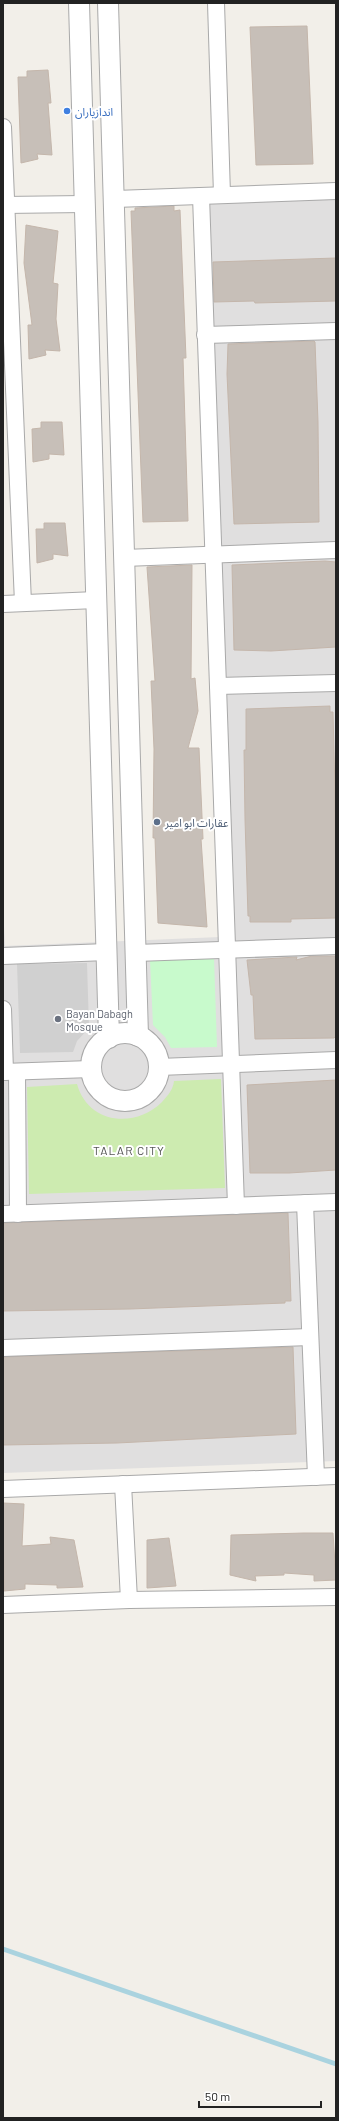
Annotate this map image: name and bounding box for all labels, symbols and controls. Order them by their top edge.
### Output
place label: اندازياران [75,105,113,119]
marker: اندازياران [62,106,72,116]
place label: عقارات ابو امير [164,816,229,830]
marker: عقارات ابو امير [152,817,162,827]
place label: Bayan Dabagh Mosque [66,1007,133,1033]
marker: Bayan Dabagh Mosque [53,1014,63,1024]
district label: TALAR CITY [93,1143,165,1157]
scale bar [199,2083,321,2109]
text: 50 m [205,2089,230,2103]

